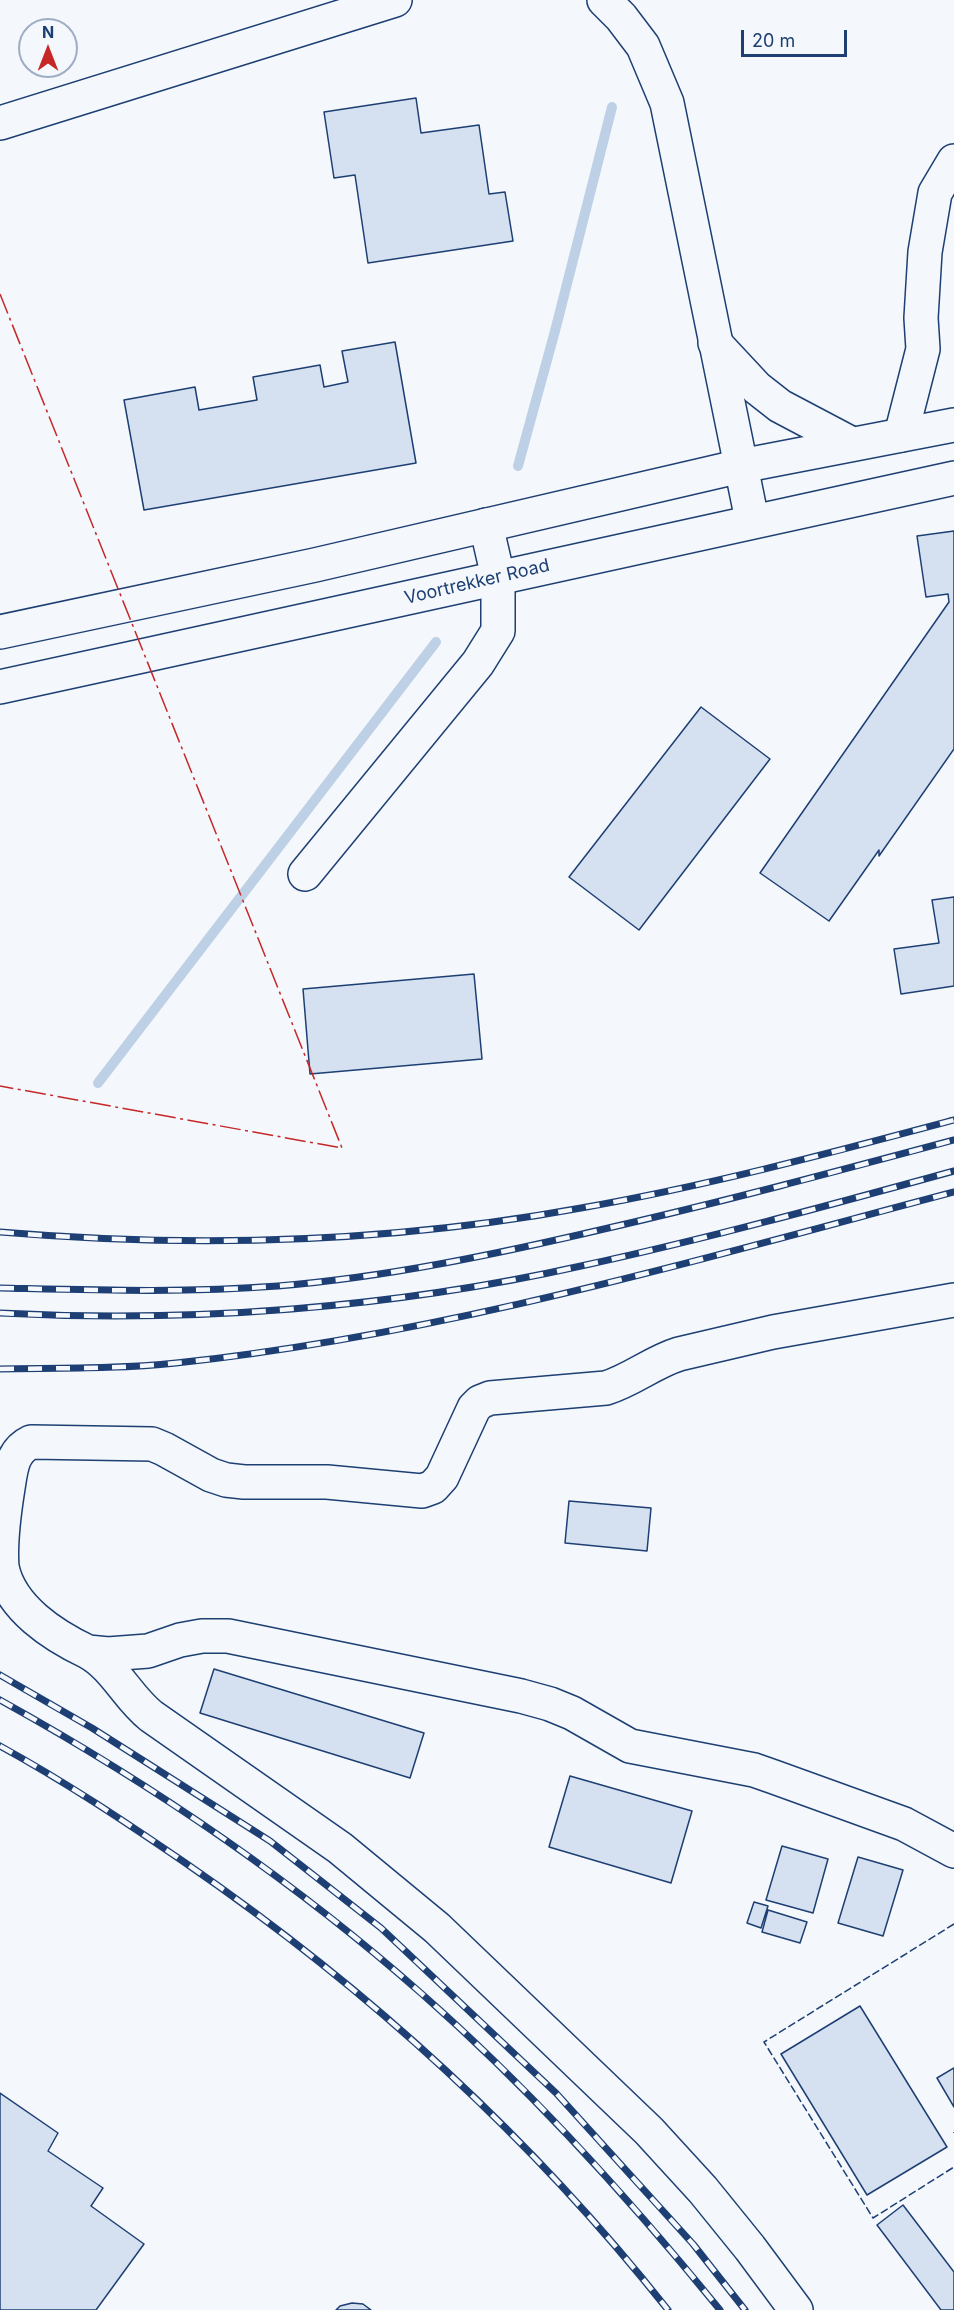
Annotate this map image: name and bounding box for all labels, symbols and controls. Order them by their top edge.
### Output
north arrow [18,18,78,78]
scale bar [744,18,850,56]
text: N [42,22,54,42]
text: 20 m [752,30,795,51]
street label: Voortrekker Road [402,555,552,609]

